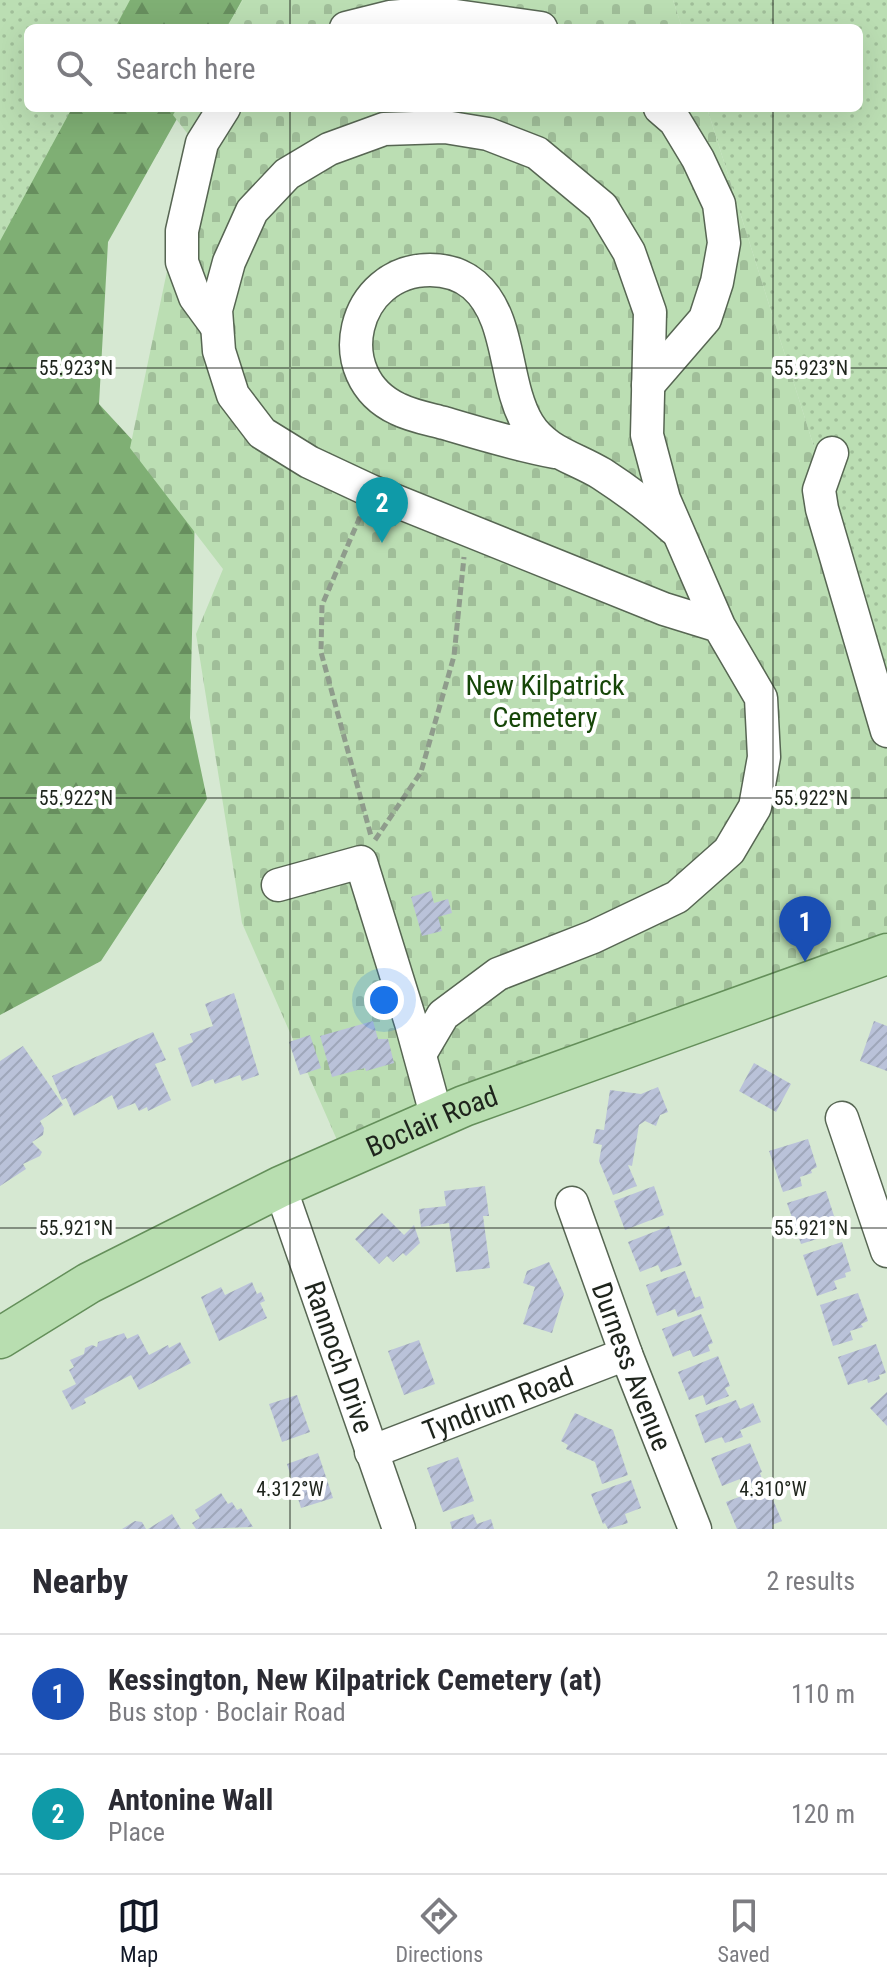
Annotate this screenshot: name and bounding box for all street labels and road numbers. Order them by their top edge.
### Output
street label: Boclair Road [361,1079,502,1164]
street label: Rannoch Drive [297,1277,380,1437]
street label: Durness Avenue [585,1278,678,1455]
street label: Tyndrum Road [418,1360,578,1448]

